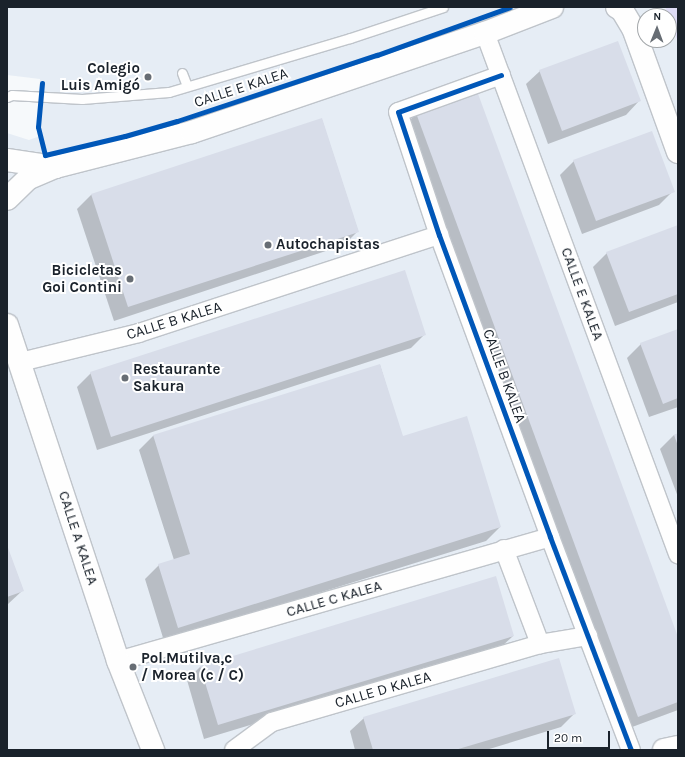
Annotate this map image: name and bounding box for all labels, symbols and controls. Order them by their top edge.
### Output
north arrow [637,8,677,48]
text: N [653,10,661,23]
place label: Colegio Luis Amigó [61,59,140,94]
street label: CALLE E KALEA [192,64,290,112]
marker: Colegio Luis Amigó [143,72,153,82]
place label: Autochapistas [276,236,380,254]
marker: Autochapistas [263,240,273,250]
street label: CALLE E KALEA [557,245,607,343]
place label: Bicicletas Goi Contini [42,261,122,296]
marker: Bicicletas Goi Contini [125,274,135,284]
street label: CALLE B KALEA [124,298,224,344]
street label: CALLE B KALEA [479,327,529,425]
place label: Restaurante Sakura [133,360,220,395]
marker: Restaurante Sakura [120,373,130,383]
street label: CALLE A KALEA [54,489,102,587]
street label: CALLE C KALEA [284,577,384,621]
place label: Pol.Mutilva,c / Morea (c / C) [141,649,244,684]
marker: Pol.Mutilva,c / Morea (c / C) [128,662,138,672]
street label: CALLE D KALEA [333,668,433,712]
scale bar [549,723,612,749]
text: 20 m [554,731,582,745]

